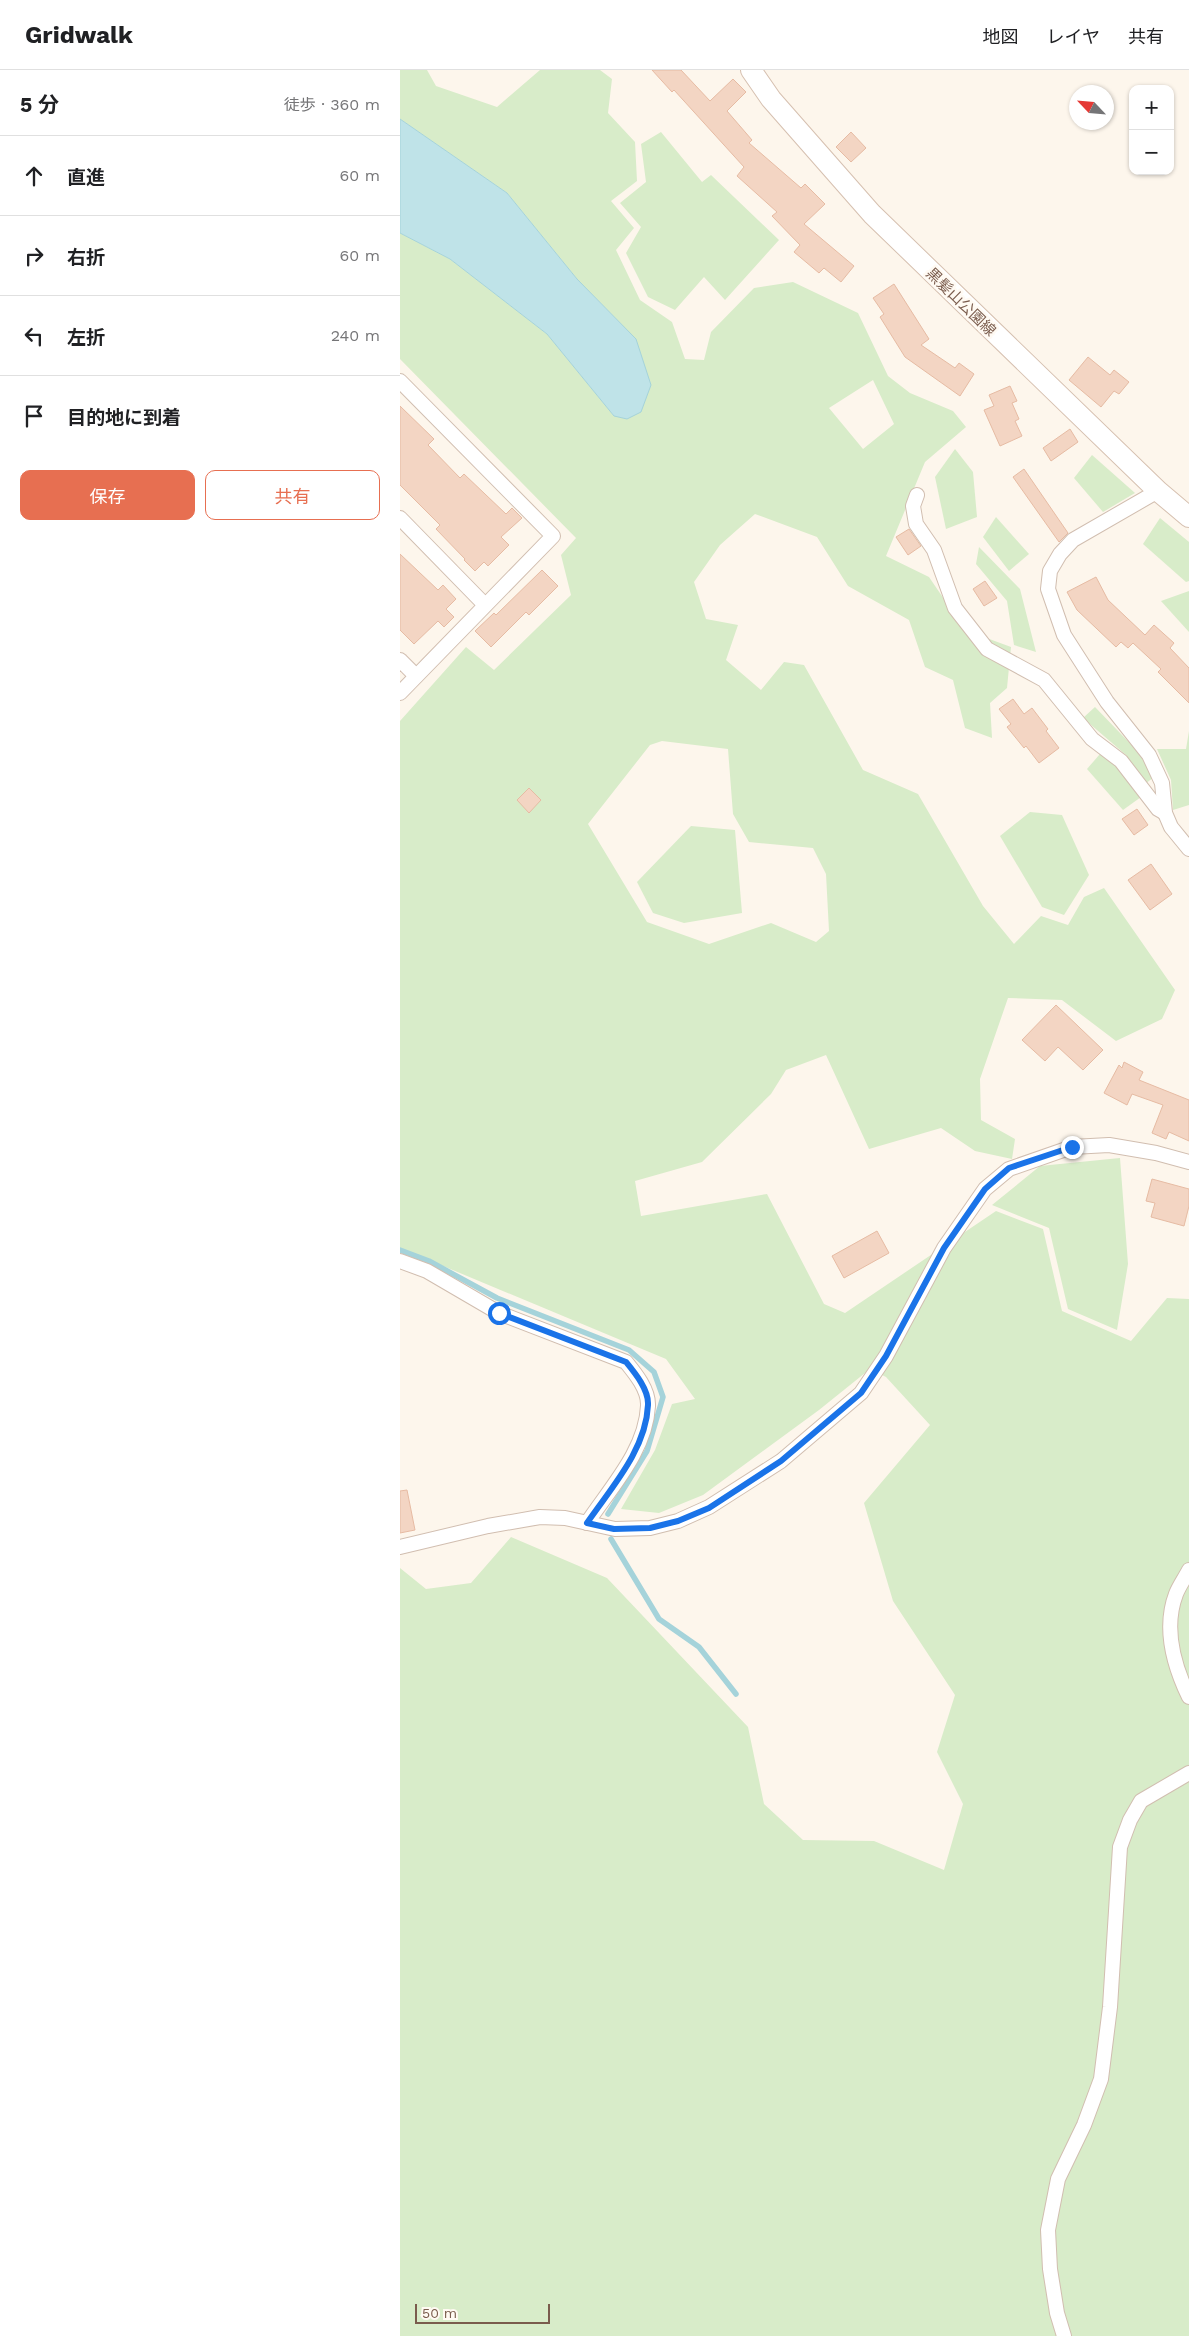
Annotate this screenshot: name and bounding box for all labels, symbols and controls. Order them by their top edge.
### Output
text: Gridwalk [25,21,133,49]
text: 地図 [983,26,1019,47]
text: レイヤ [1047,26,1100,47]
text: 共有 [1128,26,1164,47]
north arrow [1069,85,1114,130]
map controls [1129,85,1174,175]
button: + [1129,85,1174,130]
text: 5 分 [20,92,59,117]
text: 徒歩 · 360 m [284,95,380,114]
button: − [1129,130,1174,175]
icon: ahead [20,162,48,190]
text: 直進 [67,166,105,189]
text: 60 m [340,166,380,185]
icon: right [20,242,48,270]
text: 右折 [67,246,105,269]
text: 60 m [340,246,380,265]
street label: 黒髪山公園線 [922,264,1000,340]
icon: left [20,322,48,350]
text: 左折 [67,326,105,349]
text: 240 m [331,326,380,345]
icon: arrive [20,402,48,430]
text: 目的地に到着 [67,406,181,429]
button: 保存 [20,470,195,520]
button: 共有 [205,470,380,520]
route end [1061,1136,1084,1159]
route start [488,1302,511,1325]
scale bar [415,2301,550,2324]
text: 50 m [422,2305,457,2321]

